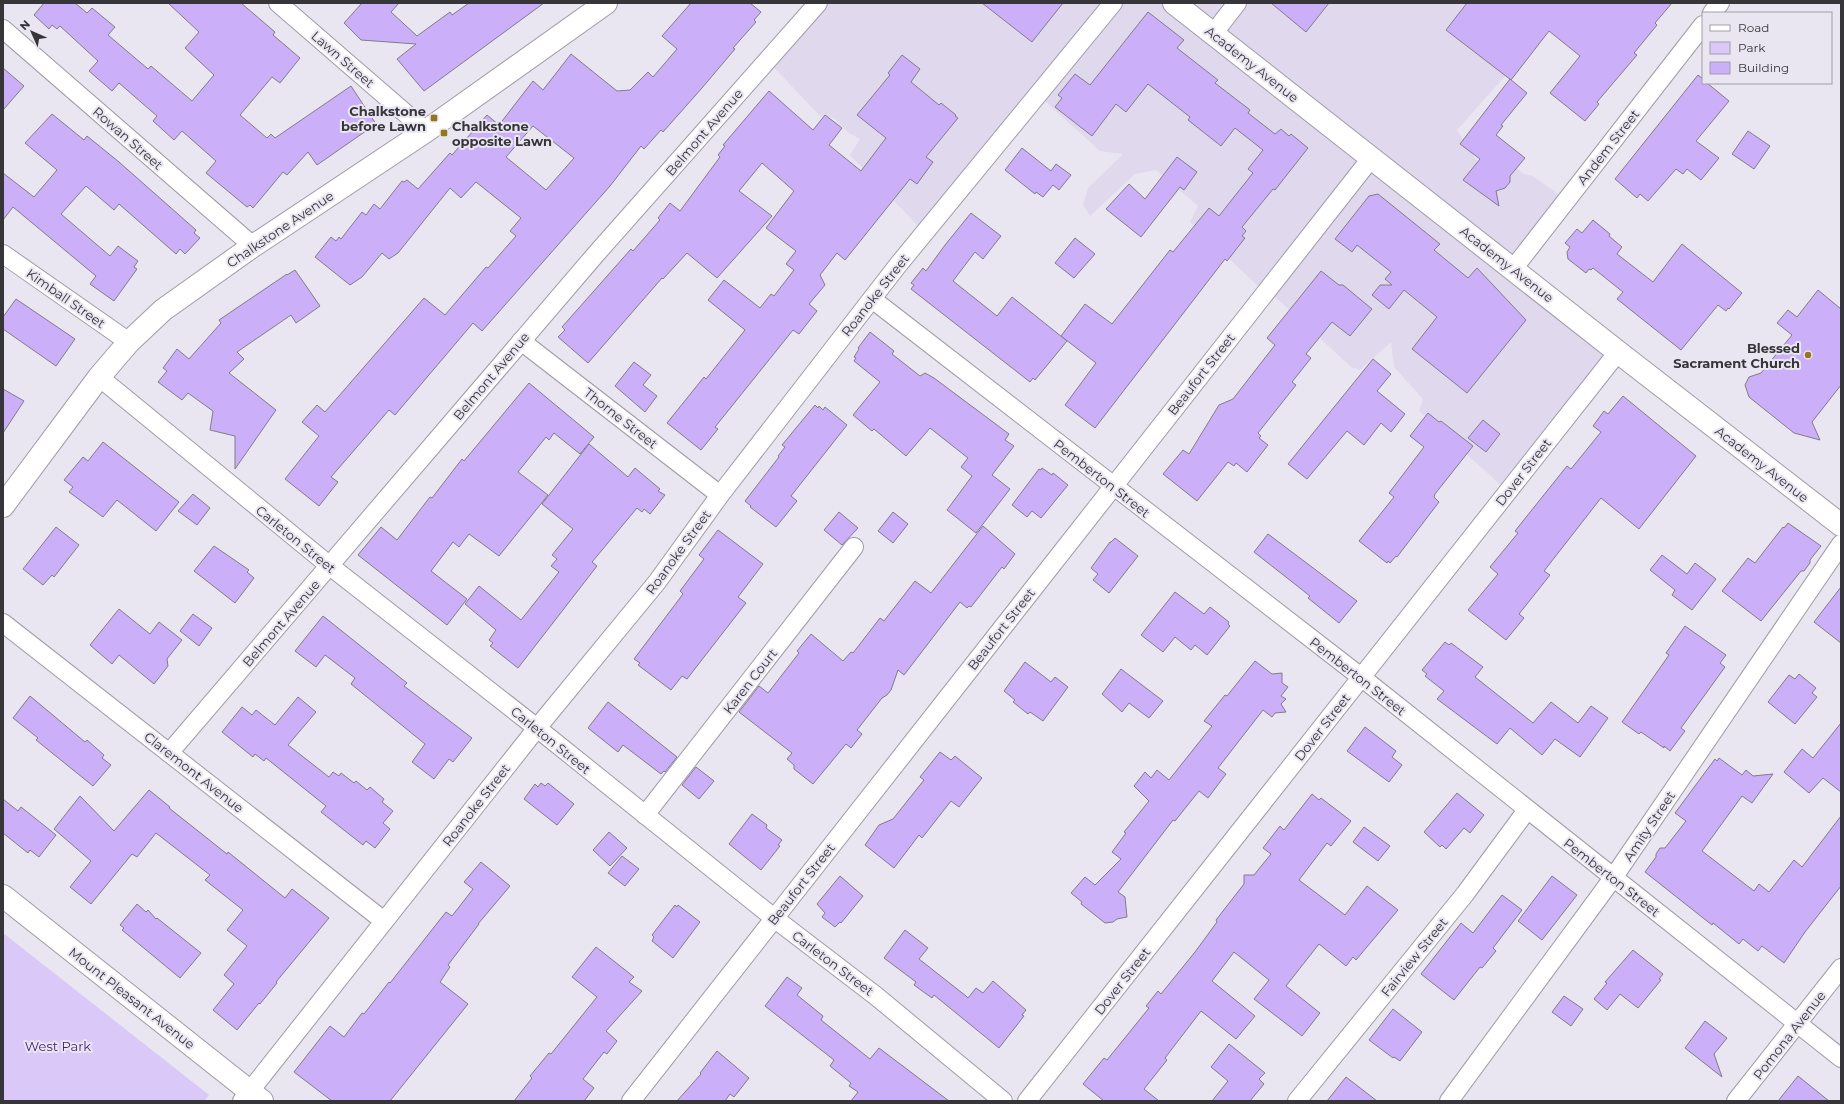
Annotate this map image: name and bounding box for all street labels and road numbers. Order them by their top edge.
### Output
street label: Academy Avenue [1202,23,1302,105]
street label: Lawn Street [308,27,378,91]
street label: Belmont Avenue [662,85,746,179]
street label: Rowan Street [90,103,166,173]
street label: Andem Street [1574,106,1642,188]
street label: Chalkstone Avenue [224,187,337,271]
street label: Academy Avenue [1457,223,1557,305]
street label: Roanoke Street [838,251,912,339]
street label: Kimball Street [23,265,109,331]
street label: Belmont Avenue [450,329,532,423]
street label: Beaufort Street [1164,330,1238,418]
street label: Thorne Street [581,384,661,452]
street label: Academy Avenue [1712,423,1812,505]
street label: Dover Street [1492,435,1554,509]
street label: Pemberton Street [1051,436,1153,520]
street label: Carleton Street [253,502,339,576]
street label: Roanoke Street [642,507,714,597]
street label: Belmont Avenue [239,576,323,670]
street label: Beaufort Street [964,585,1038,673]
street label: Pemberton Street [1307,634,1409,718]
street label: Karen Court [720,645,780,717]
street label: Dover Street [1291,690,1353,764]
street label: Carleton Street [508,703,594,777]
street label: Claremont Avenue [141,728,247,816]
street label: Roanoke Street [439,761,513,849]
street label: Amity Street [1620,788,1678,864]
street label: Pemberton Street [1561,835,1663,919]
street label: Beaufort Street [764,840,838,928]
street label: Fairview Street [1377,914,1451,1000]
street label: Carleton Street [789,927,877,999]
street label: Mount Pleasant Avenue [66,944,198,1052]
street label: Dover Street [1091,944,1153,1018]
street label: Pomona Avenue [1749,987,1829,1083]

